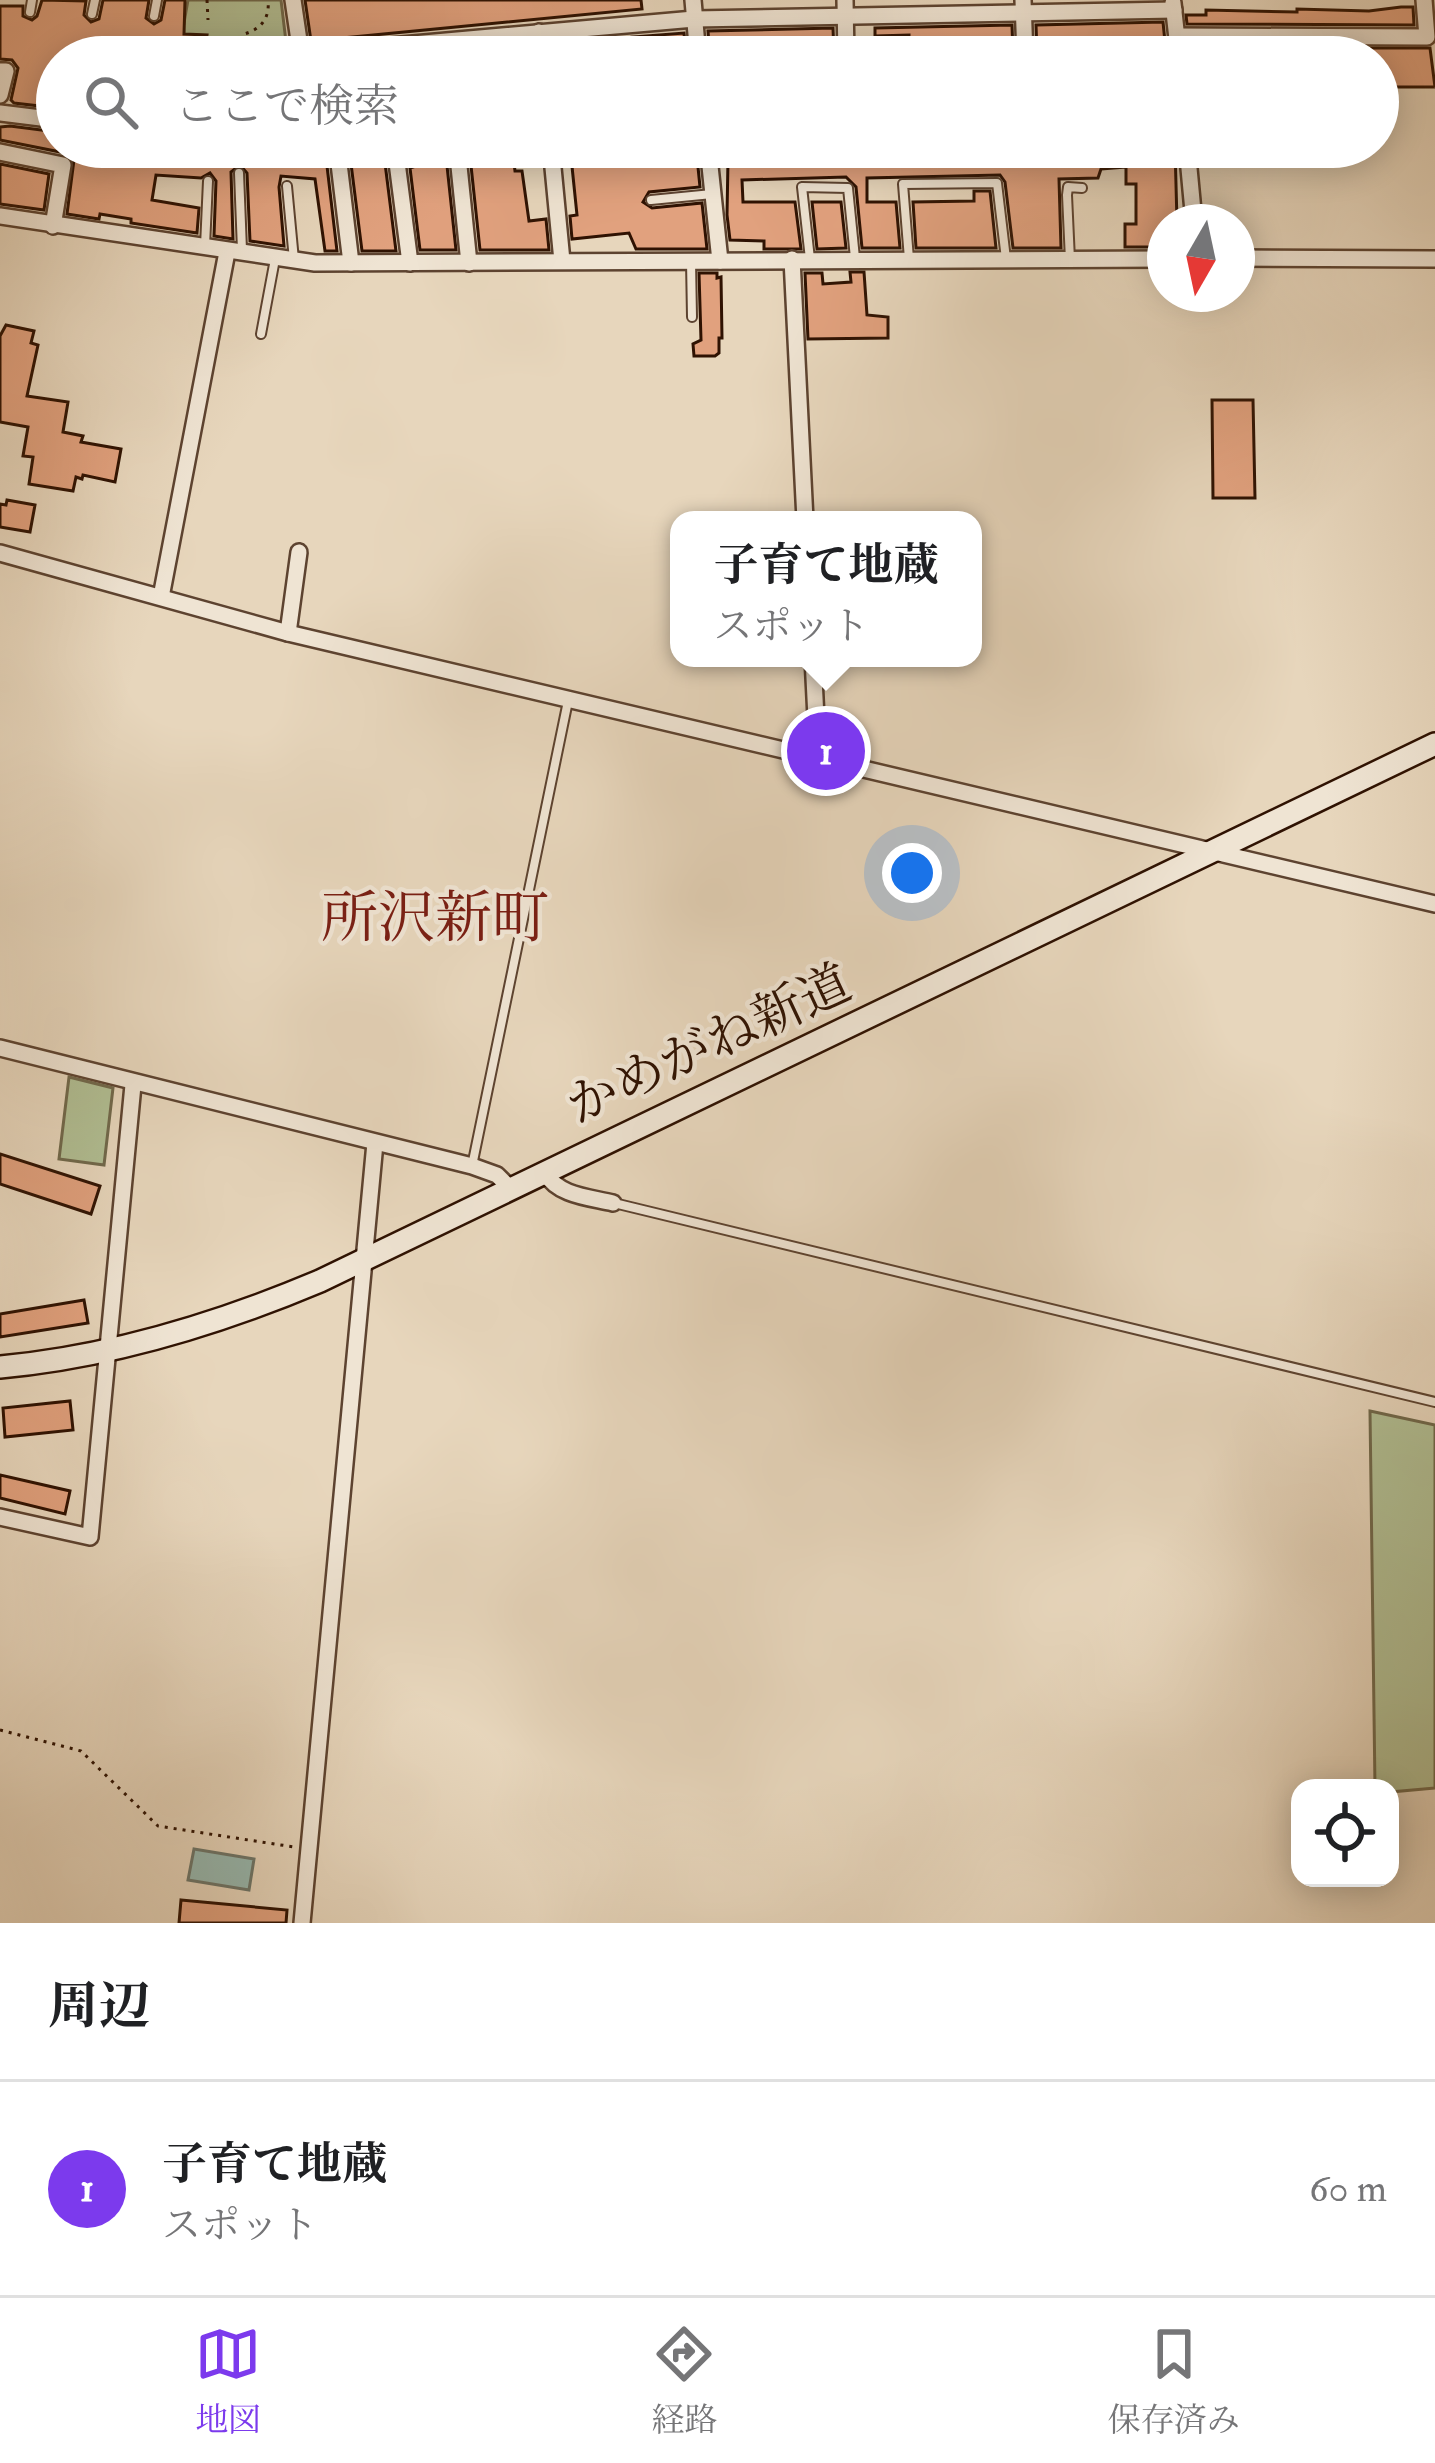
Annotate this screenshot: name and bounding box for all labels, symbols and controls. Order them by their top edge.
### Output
search box [36,36,1399,168]
icon: search [78,69,144,135]
text: ここで検索 [174,79,399,135]
north arrow [1147,204,1255,312]
popup [670,511,982,667]
text: 子育て地蔵 [713,538,939,594]
text: スポット [713,602,870,651]
pin: 1 [787,706,865,796]
your location [882,843,942,903]
district label: 所沢新町 [321,883,549,955]
street label: かめがね新道 [557,951,861,1139]
map controls [1291,1779,1399,1887]
button: locate [1291,1779,1399,1887]
text: 周辺 [48,1975,150,2039]
text: 子育て地蔵 [162,2137,387,2193]
text: 1 [80,2164,94,2213]
text: 60 m [1309,2164,1387,2213]
text: スポット [162,2201,318,2250]
tab: 地図 [195,2321,261,2441]
tab: 経路 [651,2321,717,2441]
tab: 保存済み [1108,2321,1240,2441]

